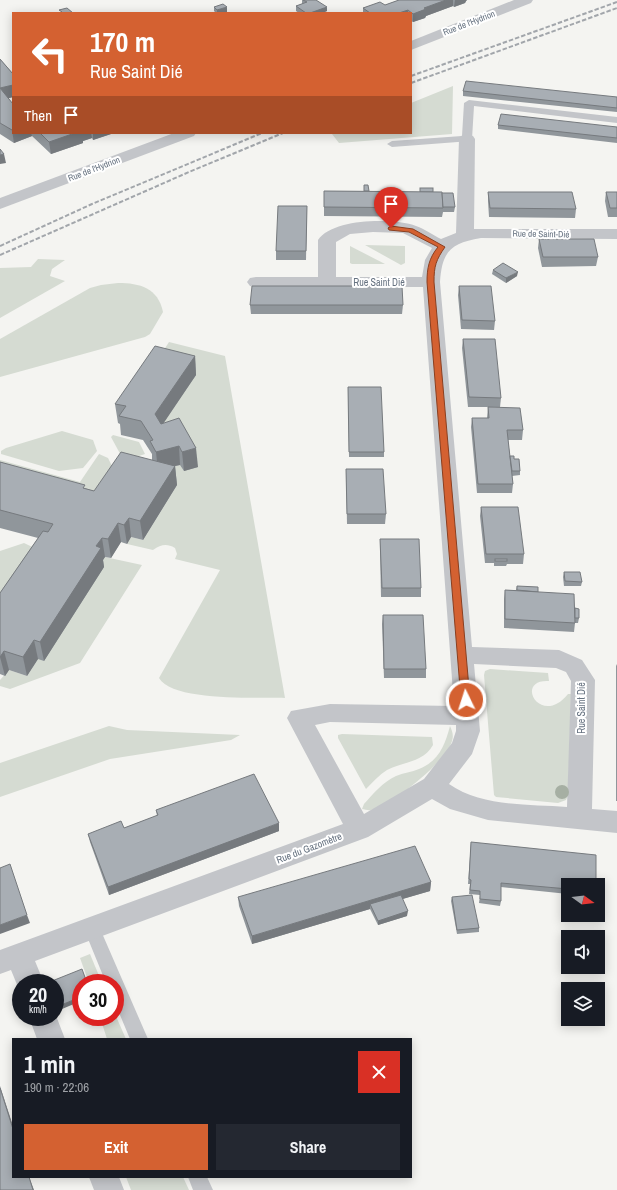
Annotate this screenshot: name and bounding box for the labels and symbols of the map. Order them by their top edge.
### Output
street label: Rue de l'Hydrion [441,8,497,38]
street label: Rue de l'Hydrion [66,154,122,184]
pin [374,187,408,228]
street label: Rue de Saint-Dié [512,228,570,240]
street label: Rue Saint Dié [353,276,405,289]
position arrow [445,679,487,721]
street label: Rue Saint Dié [575,682,588,734]
street label: Rue du Gazomètre [274,829,344,866]
north arrow [561,878,605,922]
speed limit sign: 30 [72,974,124,1026]

